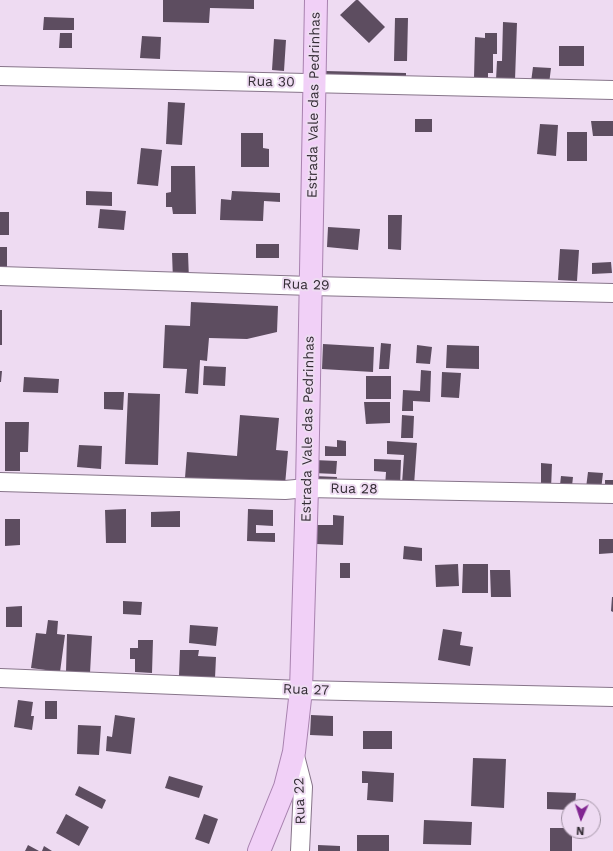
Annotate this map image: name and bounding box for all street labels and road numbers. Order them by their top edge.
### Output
street label: Estrada Vale das Pedrinhas [304,12,324,198]
street label: Rua 30 [247,73,295,91]
street label: Rua 29 [282,276,330,294]
street label: Estrada Vale das Pedrinhas [298,336,318,522]
street label: Rua 28 [330,480,378,498]
street label: Rua 27 [283,681,329,699]
street label: Rua 22 [291,777,309,825]

